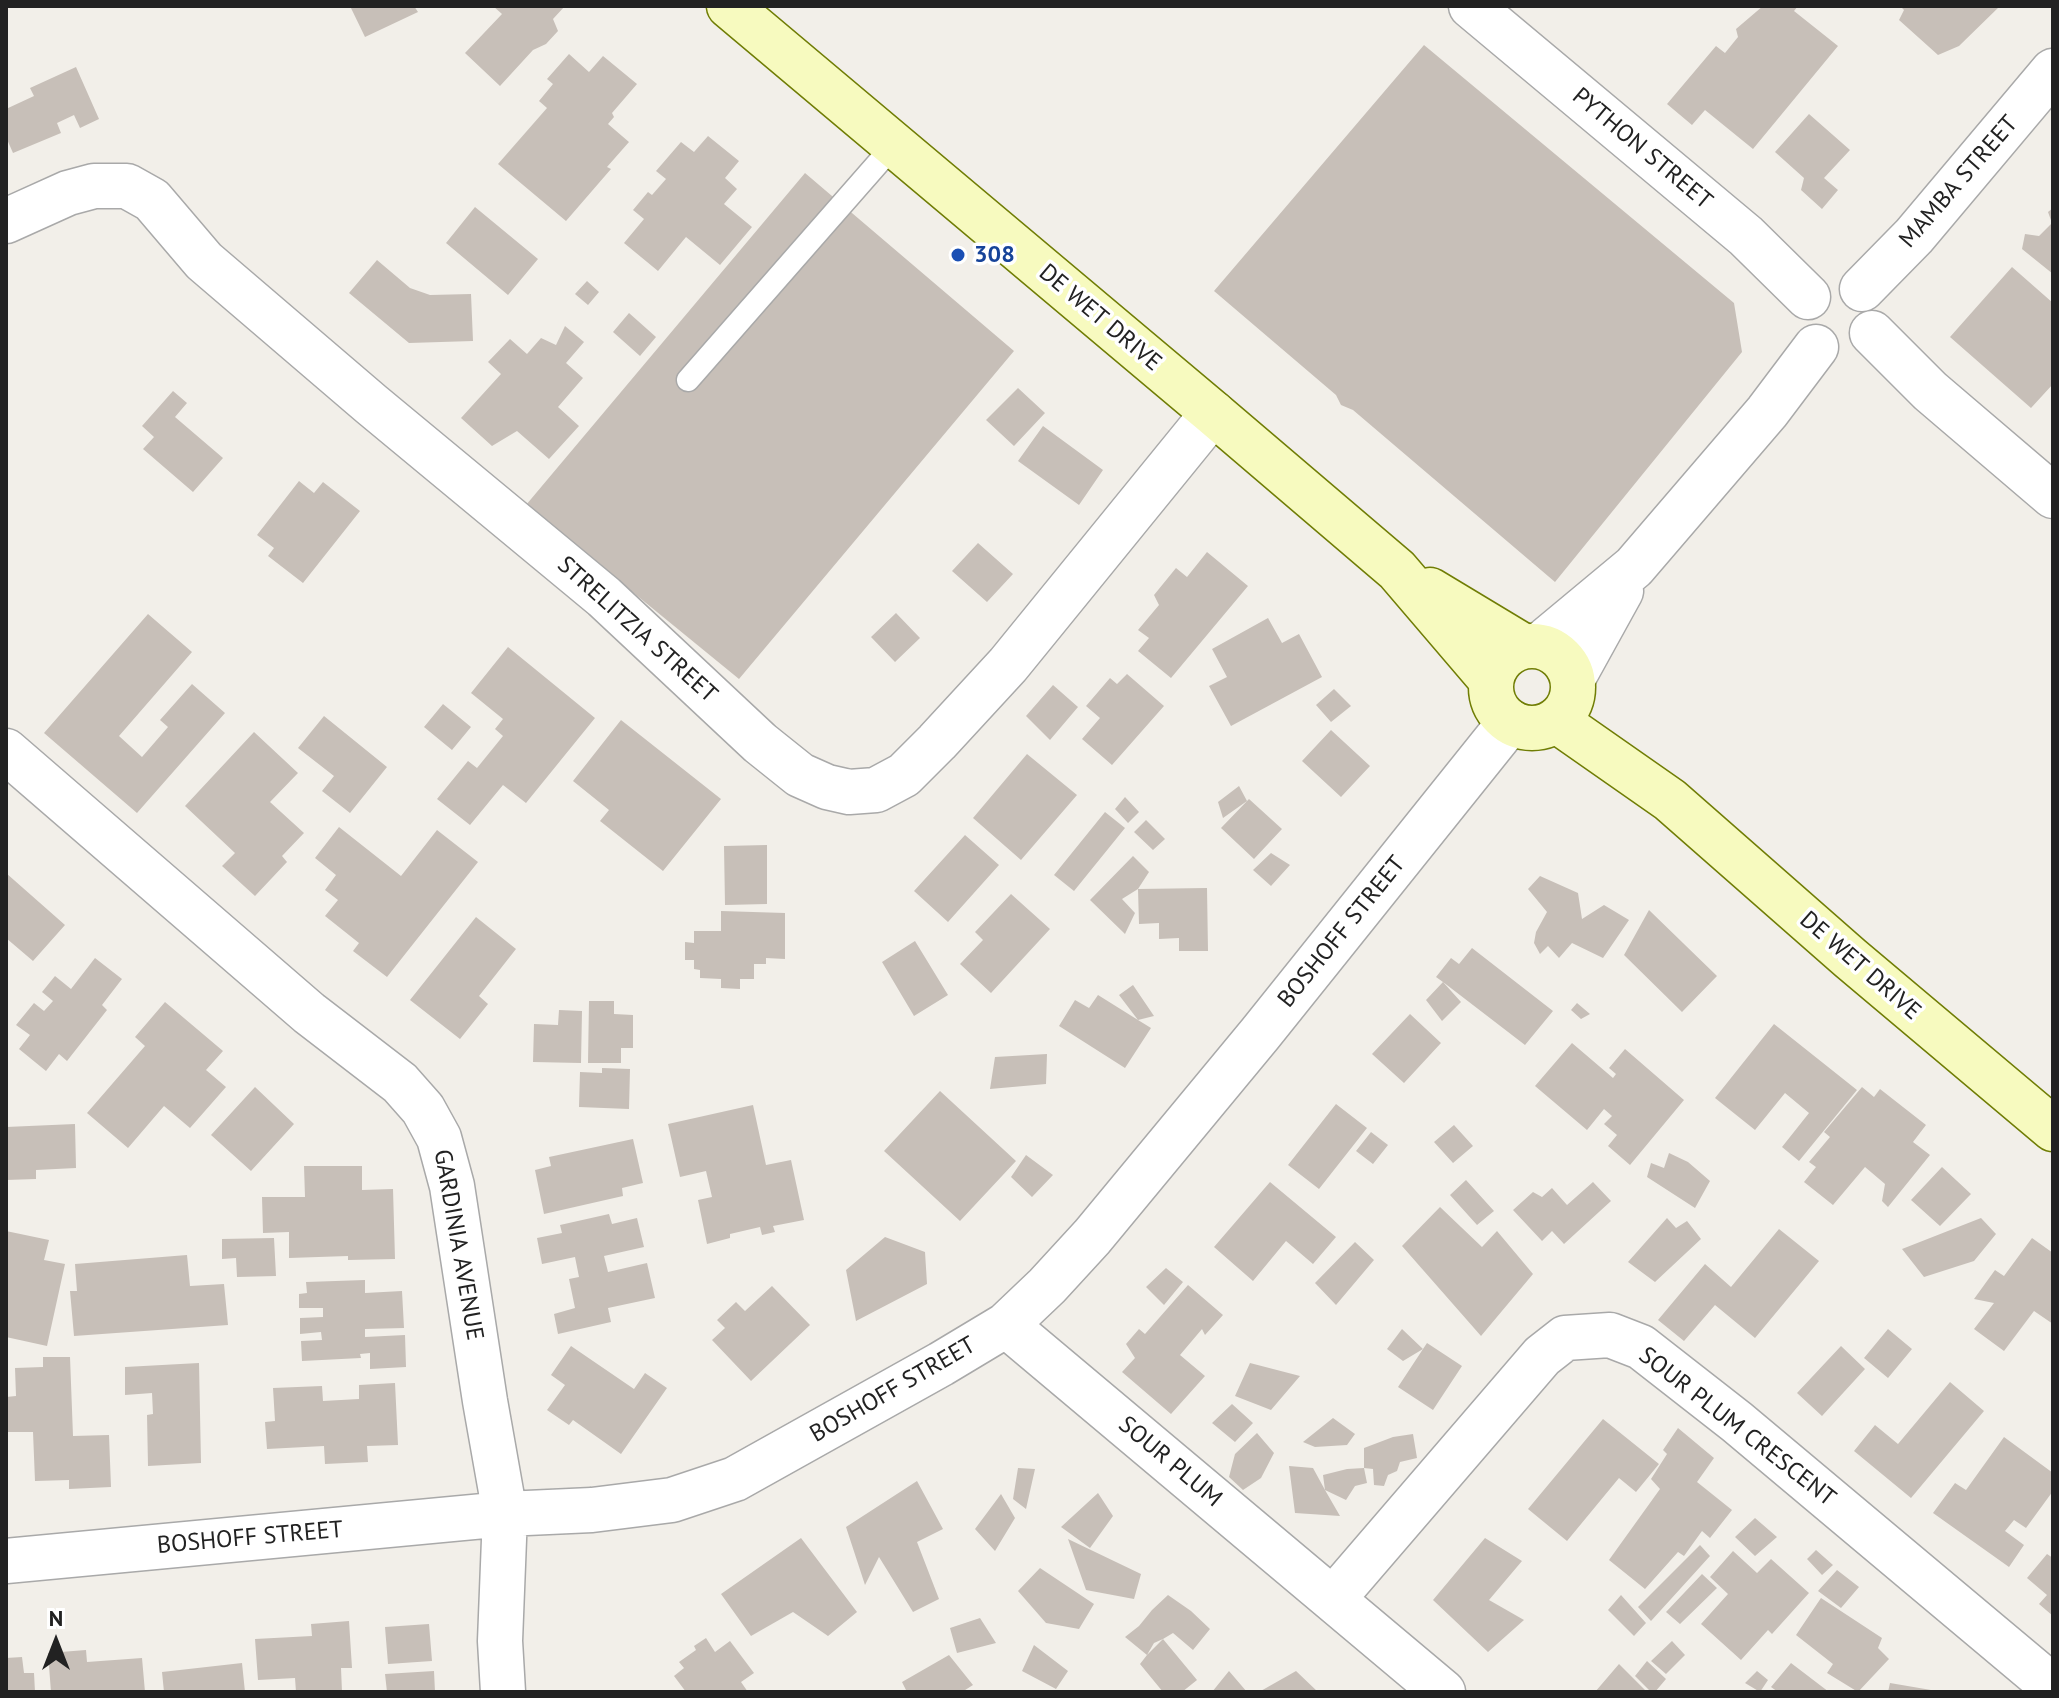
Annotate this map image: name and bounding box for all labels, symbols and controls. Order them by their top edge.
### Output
street label: PYTHON STREET [1566,82,1718,216]
street label: MAMBA STREET [1894,110,2024,254]
place label: 308 [974,241,1015,269]
marker: 308 [949,246,967,264]
street label: DE WET DRIVE [1033,258,1167,378]
street label: STRELITZIA STREET [551,551,723,709]
street label: BOSHOFF STREET [1272,851,1412,1013]
street label: DE WET DRIVE [1794,906,1926,1026]
street label: GARDINIA AVENUE [427,1147,489,1343]
street label: BOSHOFF STREET [805,1331,981,1449]
street label: SOUR PLUM CRESCENT [1633,1341,1841,1513]
street label: SOUR PLUM [1113,1410,1227,1514]
street label: BOSHOFF STREET [156,1516,344,1560]
north arrow [16,1602,96,1682]
text: N [49,1604,63,1632]

